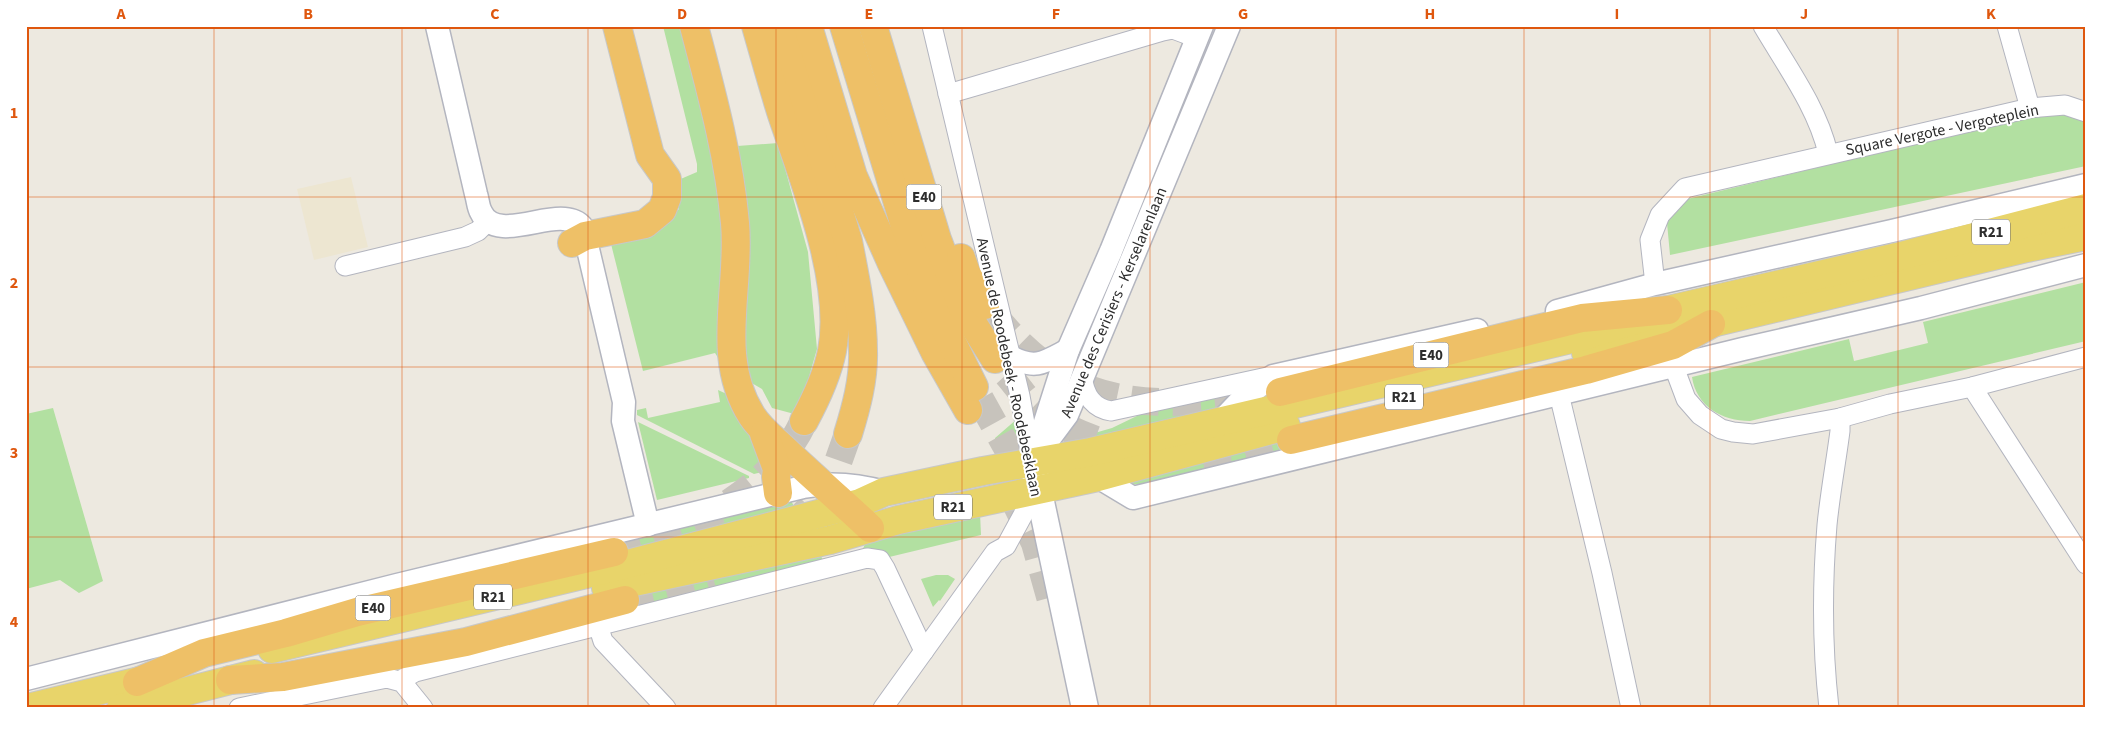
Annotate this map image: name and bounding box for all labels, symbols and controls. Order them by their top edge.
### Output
text: A [115,3,126,25]
text: B [303,3,313,25]
text: C [490,3,500,25]
text: D [677,3,687,25]
text: E [865,3,873,25]
text: F [1052,3,1060,25]
text: G [1238,3,1248,25]
text: H [1425,3,1435,25]
text: I [1615,3,1619,25]
text: J [1800,3,1808,25]
text: K [1986,3,1996,25]
street label: Square Vergote - Vergoteplein [1844,99,2041,161]
text: 1 [10,102,18,124]
road number: E40 [906,184,942,210]
street label: Avenue des Cerisiers - Kerselarenlaan [1055,184,1173,421]
road number: R21 [1972,220,2010,244]
street label: Avenue de Roodebeek - Roodebeeklaan [971,236,1047,499]
text: 2 [10,272,18,294]
road number: E40 [1414,342,1448,368]
road number: R21 [1385,384,1423,410]
text: 3 [10,442,18,464]
road number: R21 [934,494,972,520]
road number: R21 [474,584,512,610]
road number: E40 [356,596,390,620]
text: 4 [10,611,19,633]

